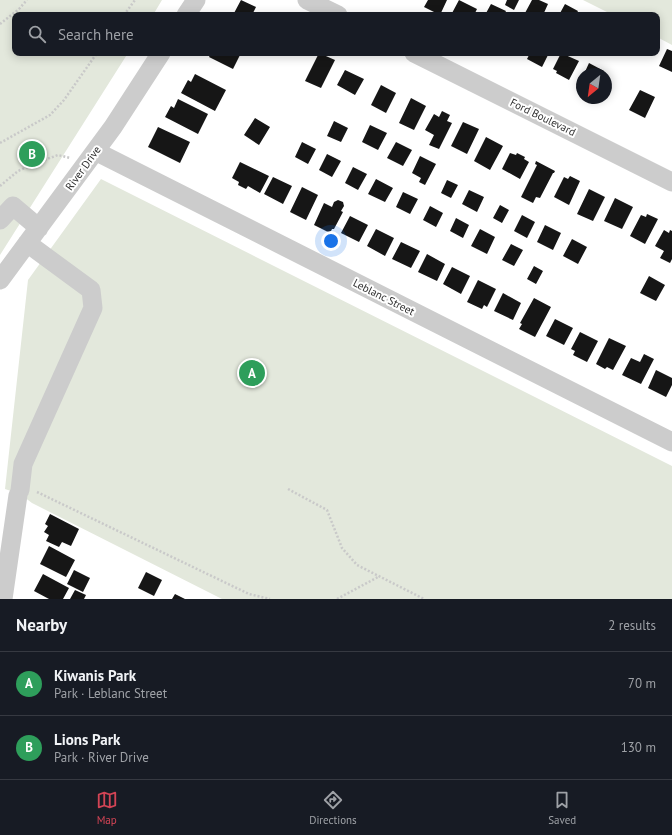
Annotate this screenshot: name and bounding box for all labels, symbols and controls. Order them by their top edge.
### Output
search box [12,12,660,56]
icon: search [26,23,48,45]
text: Search here [58,25,134,44]
north arrow [576,68,612,104]
street label: Ford Boulevard [508,95,578,139]
pin: B [19,139,45,169]
street label: River Drive [62,143,104,193]
your location [321,231,341,251]
street label: Leblanc Street [351,276,417,319]
pin: A [239,358,265,388]
text: Nearby [16,614,67,636]
text: 2 results [608,617,656,634]
text: Kiwanis Park [54,666,136,685]
text: A [25,675,33,692]
text: 70 m [628,675,656,692]
text: Park · Leblanc Street [54,685,167,702]
text: Lions Park [54,730,120,749]
text: B [25,739,33,756]
text: 130 m [621,739,656,756]
text: Park · River Drive [54,749,149,766]
tab: Map [96,789,118,827]
tab: Directions [309,789,357,827]
tab: Saved [548,789,576,827]

